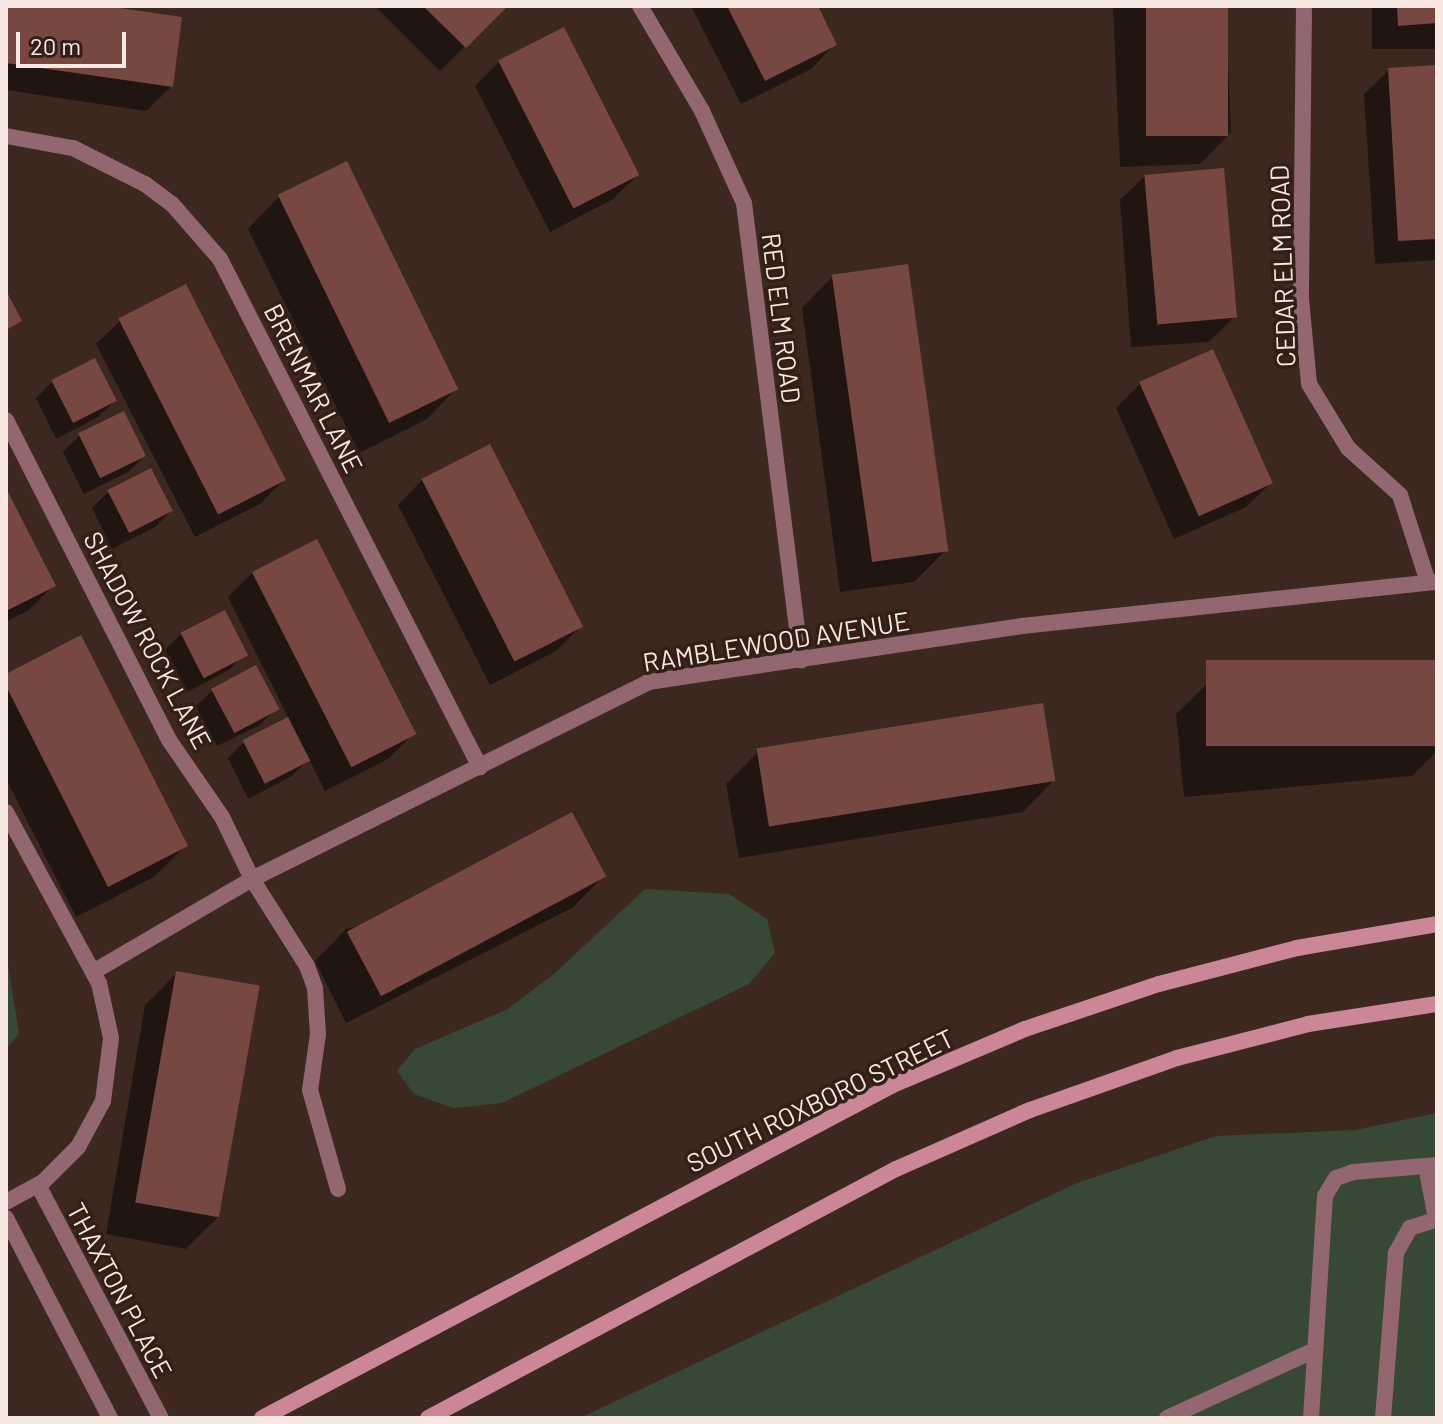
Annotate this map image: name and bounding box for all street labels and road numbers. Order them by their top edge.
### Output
street label: CEDAR ELM ROAD [1263,164,1301,368]
street label: RED ELM ROAD [756,231,808,405]
street label: BRENMAR LANE [258,298,370,478]
street label: SHADOW ROCK LANE [77,526,219,754]
street label: RAMBLEWOOD AVENUE [640,605,912,677]
street label: SOUTH ROXBORO STREET [681,1022,959,1178]
street label: THAXTON PLACE [61,1197,179,1383]

